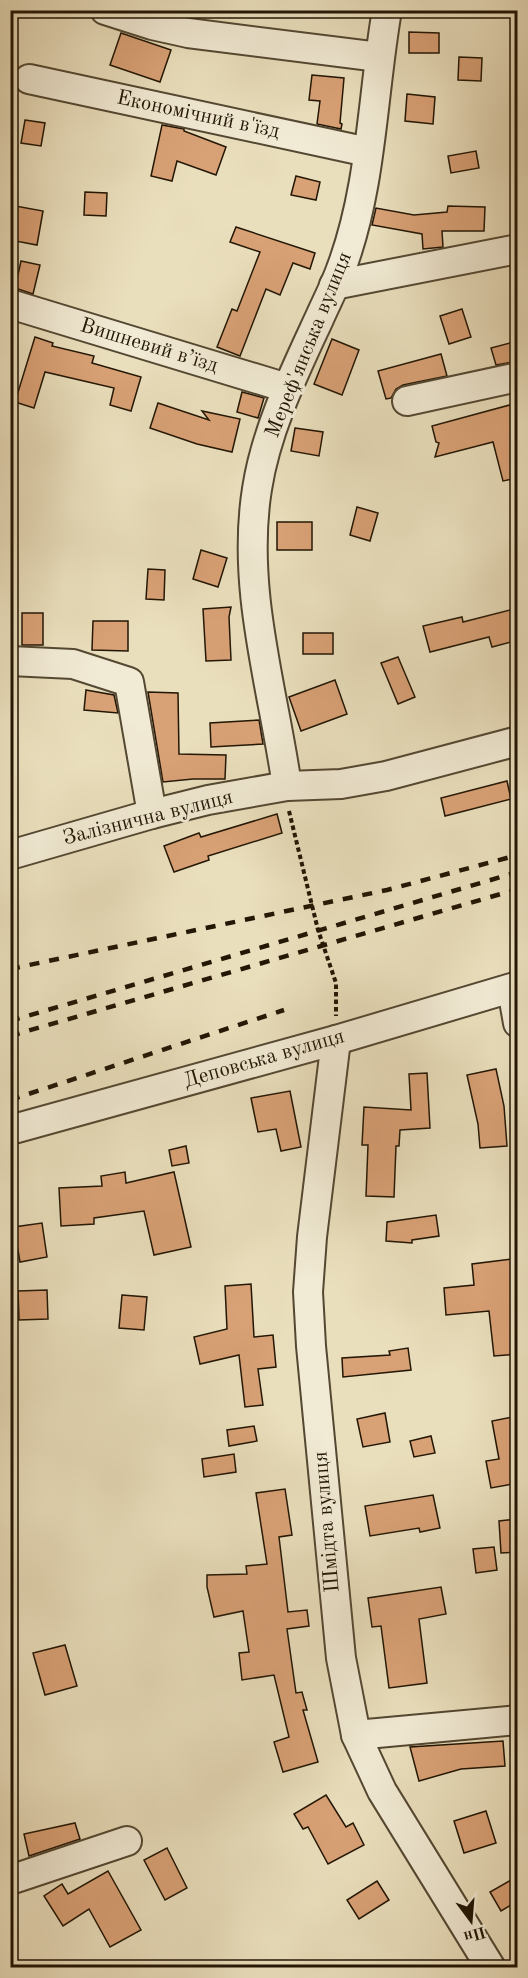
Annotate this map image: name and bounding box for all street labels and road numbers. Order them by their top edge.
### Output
street label: Економічний в'їзд [115,87,282,143]
street label: Мереф'янська вулиця [262,249,356,441]
street label: Вишневий в’їзд [78,315,221,377]
street label: Залізнична вулиця [61,787,235,849]
street label: Деповська вулиця [181,1026,347,1092]
street label: Шмідта вулиця [310,1450,344,1594]

